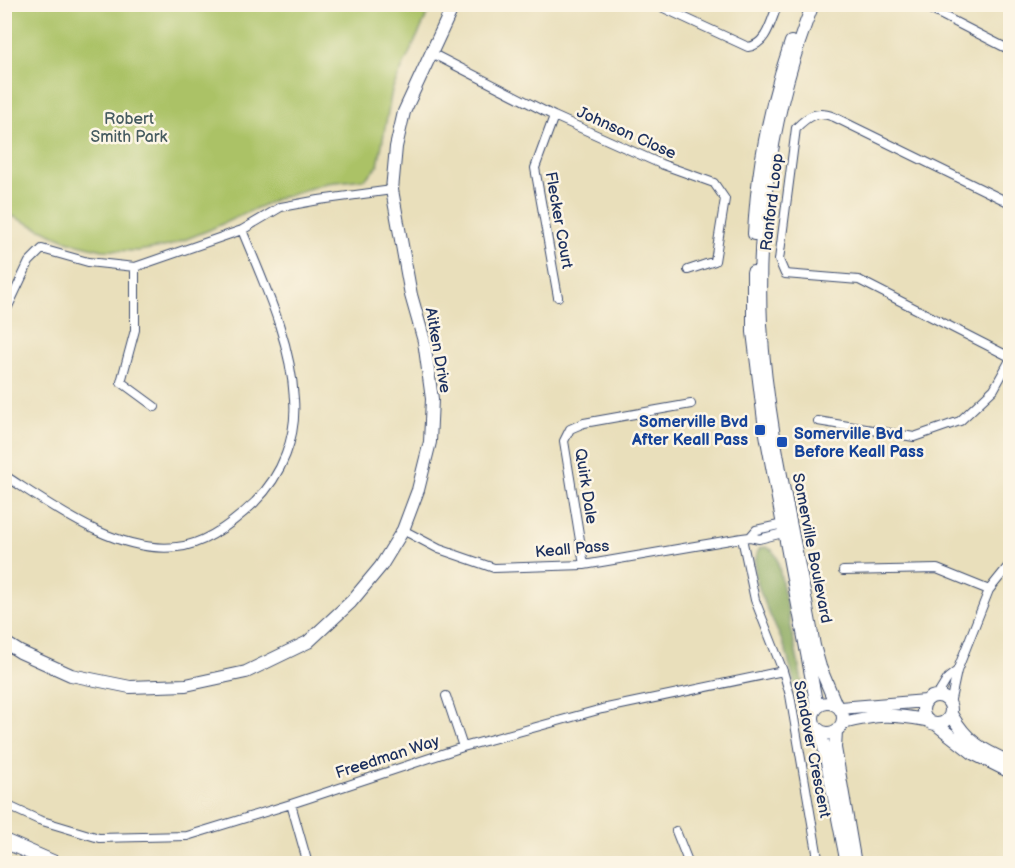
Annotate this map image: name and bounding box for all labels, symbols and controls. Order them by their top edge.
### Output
street label: Johnson Close [574,103,679,164]
park label: Robert Smith Park [91,110,168,147]
street label: Ranford Loop [757,152,788,252]
street label: Flecker Court [541,170,576,270]
street label: Aitken Drive [421,306,454,395]
place label: Somerville Bvd After Keall Pass [631,413,748,450]
marker: Somerville Bvd After Keall Pass [753,423,767,437]
place label: Somerville Bvd Before Keall Pass [794,425,924,462]
marker: Somerville Bvd Before Keall Pass [775,435,789,449]
street label: Quirk Dale [570,447,601,526]
street label: Somerville Boulevard [788,472,835,625]
street label: Keall Pass [534,537,610,562]
street label: Sandover Crescent [789,679,834,819]
street label: Freedman Way [333,731,443,783]

